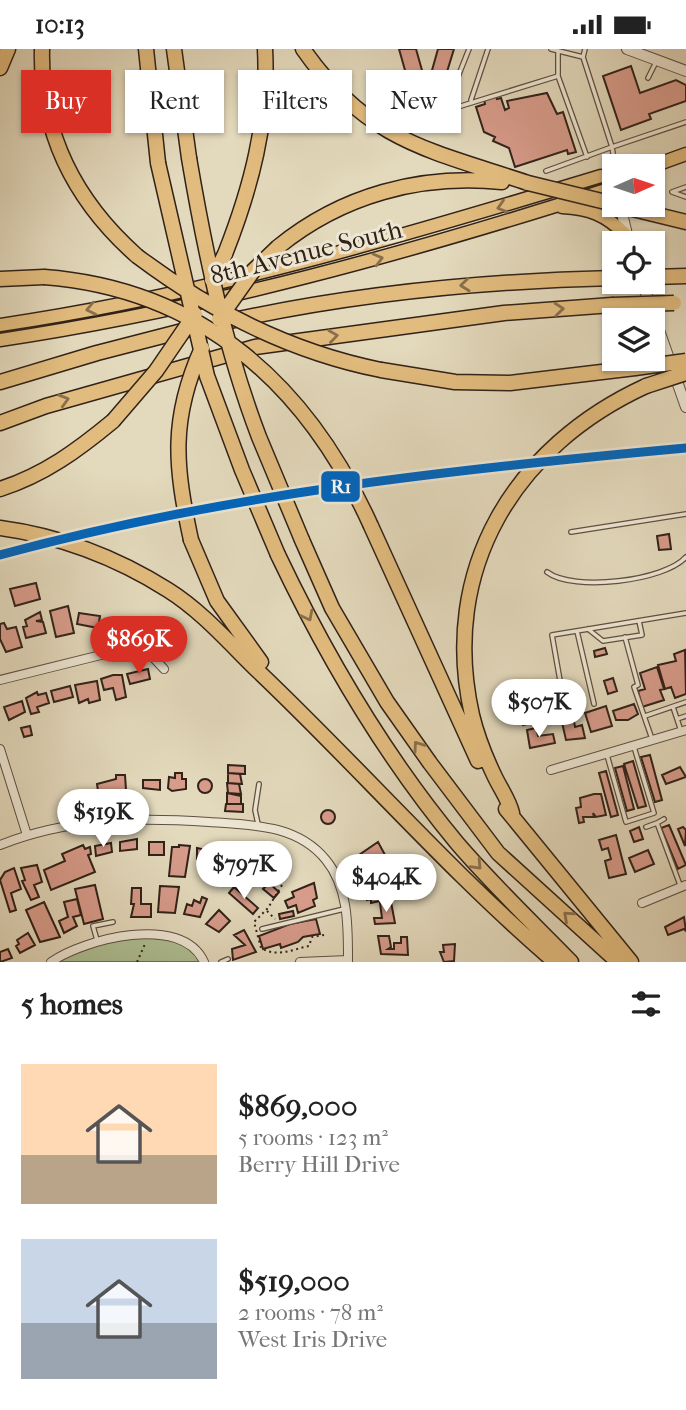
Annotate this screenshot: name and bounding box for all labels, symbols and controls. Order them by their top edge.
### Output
text: 10:13 [35,9,85,40]
chip: Buy [21,70,111,133]
chip: Rent [125,70,224,133]
chip: Filters [238,70,352,133]
chip: New [366,70,461,133]
north arrow [602,154,665,217]
map controls [602,154,665,371]
one-way arrow [496,199,509,213]
street label: 8th Avenue South [207,214,406,291]
button: locate [602,231,665,294]
one-way arrow [372,253,384,268]
one-way arrow [459,278,470,293]
one-way arrow [85,301,97,316]
one-way arrow [553,302,564,317]
button: layers [602,308,665,371]
one-way arrow [327,329,339,344]
one-way arrow [58,394,70,409]
line badge: R1 [320,470,361,503]
text: R1 [331,476,351,498]
one-way arrow [300,609,314,622]
pin: $869K [90,617,188,676]
text: $869K [106,625,172,652]
pin: $507K [490,679,588,739]
text: $507K [507,688,571,715]
one-way arrow [414,741,426,754]
pin: $519K [54,789,152,849]
text: $519K [73,798,133,825]
pin: $797K [195,841,293,901]
text: $797K [212,850,276,877]
pin: $404K [337,855,435,914]
one-way arrow [469,857,481,870]
text: $404K [352,863,420,890]
one-way arrow [563,912,576,925]
icon: filters [627,985,665,1023]
text: 5 homes [21,987,123,1022]
text: $869,000 [238,1089,357,1124]
icon: home [77,1092,161,1176]
text: 5 rooms · 123 m² [238,1124,388,1151]
text: Berry Hill Drive [238,1151,400,1178]
text: $519,000 [238,1264,350,1299]
icon: home [77,1267,161,1351]
text: 2 rooms · 78 m² [238,1299,383,1326]
text: West Iris Drive [238,1326,387,1353]

